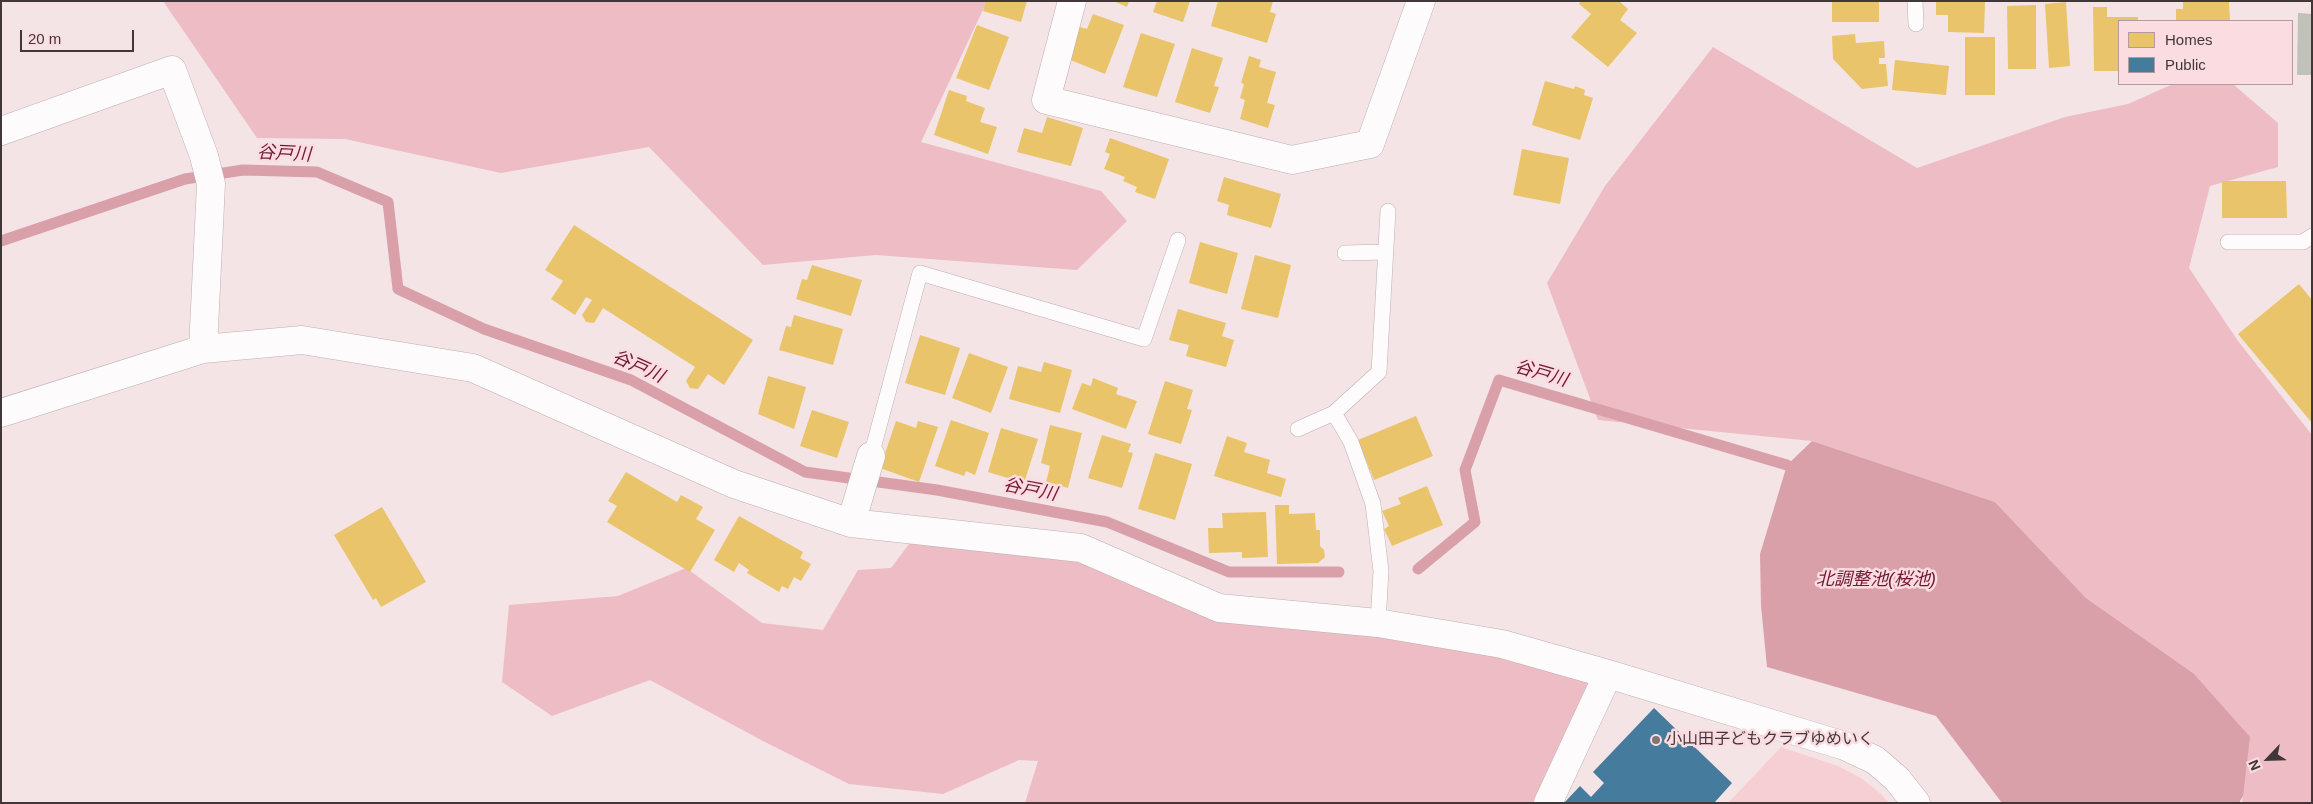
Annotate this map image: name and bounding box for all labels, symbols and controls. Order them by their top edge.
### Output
scale bar [22,20,136,52]
legend [2118,20,2293,85]
text: 20 m [28,30,61,47]
text: Homes [2165,31,2213,48]
text: Public [2165,56,2206,73]
water label: 谷戸川 [256,142,312,166]
water label: 谷戸川 [609,346,667,388]
water label: 谷戸川 [1512,356,1570,392]
water label: 谷戸川 [1001,474,1059,506]
water label: 北調整池(桜池) [1816,569,1936,591]
place label: 小山田子どもクラブゆめいく [1666,730,1874,750]
marker: 小山田子どもクラブゆめいく [1650,734,1662,746]
north arrow [2243,734,2293,784]
text: N [2245,757,2264,773]

